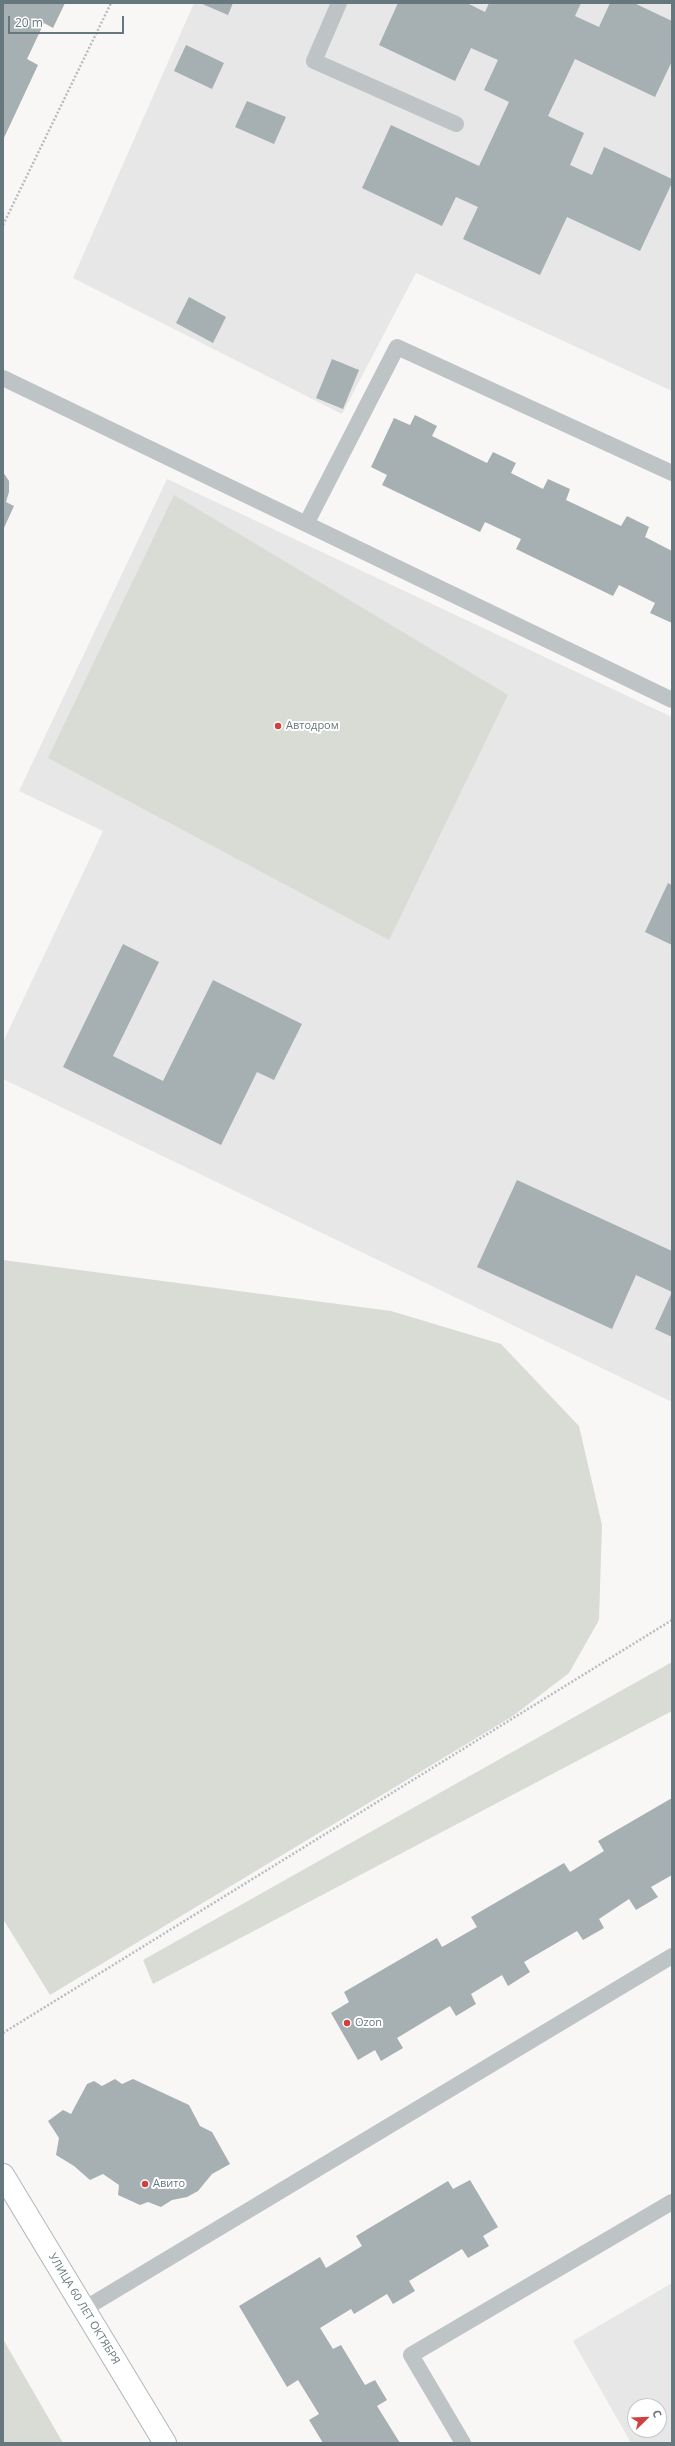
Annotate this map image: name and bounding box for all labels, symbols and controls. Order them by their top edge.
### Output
scale bar [10,8,126,34]
text: 20 m [15,14,43,31]
place label: Автодром [286,719,339,733]
marker: Автодром [273,721,283,731]
place label: Ozon [355,2016,382,2030]
marker: Ozon [342,2018,352,2028]
place label: Авито [153,2177,185,2191]
marker: Авито [140,2179,150,2189]
street label: УЛИЦА 60 ЛЕТ ОКТЯБРЯ [45,2251,123,2367]
north arrow [627,2398,667,2438]
text: С [649,2407,666,2420]

